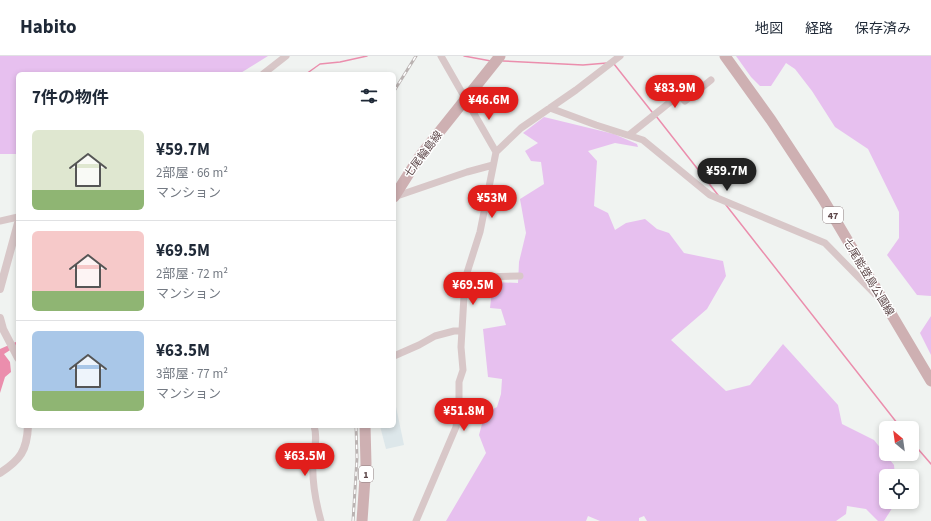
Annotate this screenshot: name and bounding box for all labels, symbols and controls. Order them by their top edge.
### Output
text: Habito [20,14,76,41]
text: 地図 [755,19,783,39]
text: 経路 [805,19,833,39]
text: 保存済み [855,19,911,39]
pin: ¥83.9M [642,75,708,109]
text: ¥83.9M [654,79,696,97]
icon: filters [358,85,380,107]
text: 7件の物件 [32,86,109,110]
pin: ¥46.6M [456,87,522,121]
text: ¥46.6M [468,91,510,109]
street label: 七尾輪島線 [401,128,446,181]
text: ¥59.7M [156,138,210,162]
icon: home [64,146,112,194]
pin: ¥59.7M [694,158,760,192]
text: ¥59.7M [706,162,748,180]
text: 2部屋 · 66 m² [156,164,228,182]
text: マンション [156,184,221,202]
pin: ¥53M [468,185,516,219]
text: ¥53M [477,189,507,207]
road number: 47 [823,207,843,223]
street label: 七尾能登島公園線 [839,236,898,319]
text: ¥69.5M [156,239,210,263]
icon: home [64,247,112,295]
text: 2部屋 · 72 m² [156,265,228,283]
pin: ¥69.5M [440,272,506,306]
text: ¥69.5M [452,276,494,294]
text: マンション [156,285,221,303]
text: ¥63.5M [156,339,210,363]
icon: home [64,347,112,395]
text: 3部屋 · 77 m² [156,365,228,383]
text: マンション [156,385,221,403]
pin: ¥51.8M [431,398,497,432]
text: ¥51.8M [443,402,485,420]
north arrow [879,421,919,461]
map controls [879,421,919,509]
pin: ¥63.5M [272,443,338,477]
text: ¥63.5M [284,447,326,465]
road number: 1 [359,466,373,482]
button: locate [879,469,919,509]

